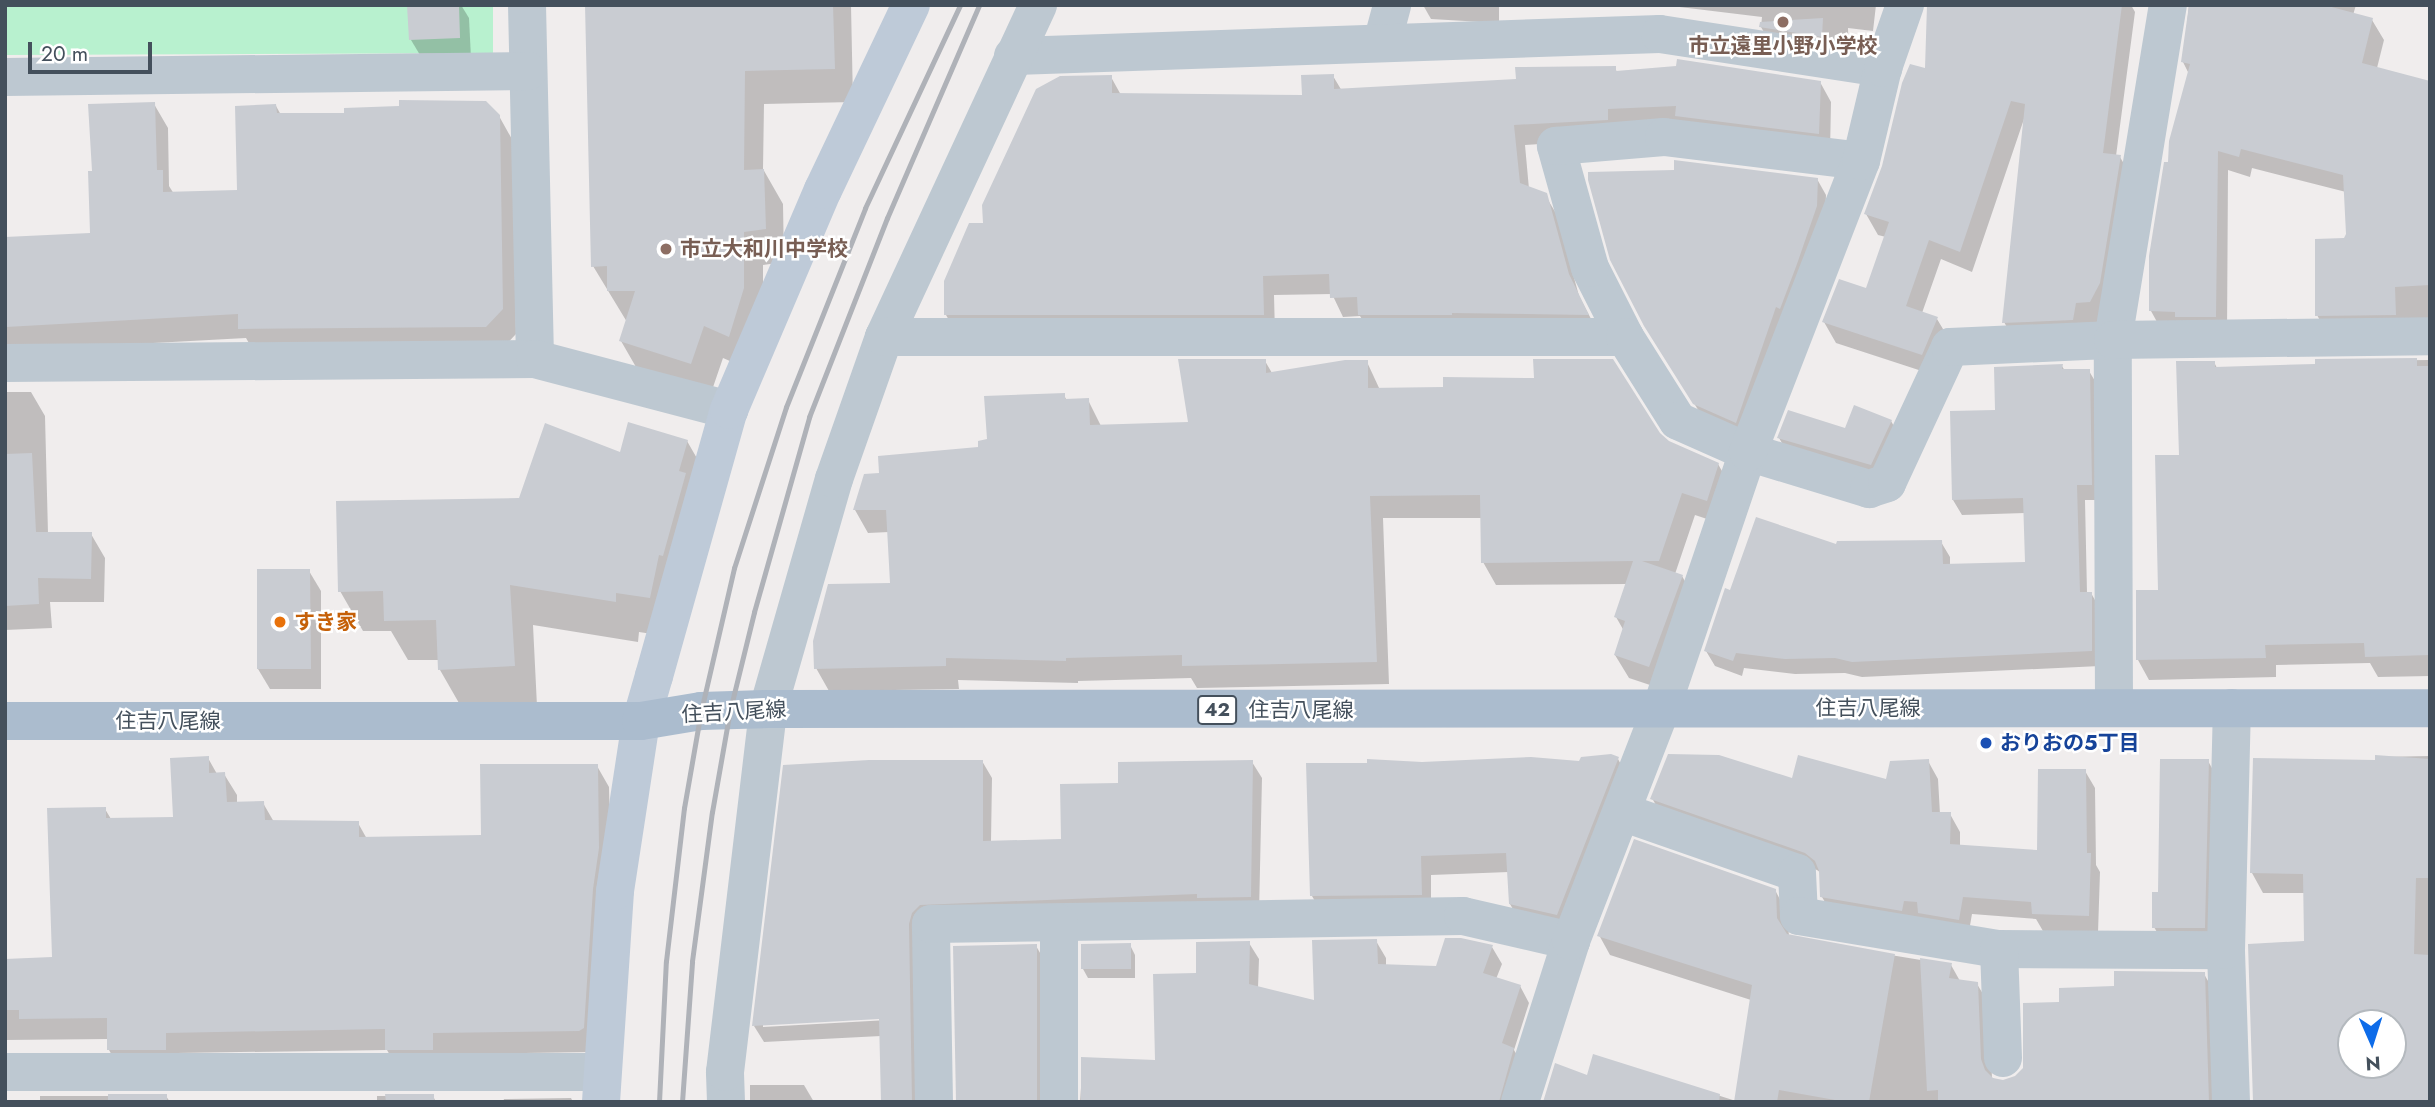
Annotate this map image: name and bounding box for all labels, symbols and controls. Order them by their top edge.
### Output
marker: 市立遠里小野小学校 [1775,14,1791,30]
scale bar [32,28,156,72]
place label: 市立遠里小野小学校 [1689,33,1877,59]
text: 20 m [41,39,88,69]
place label: 市立大和川中学校 [680,236,848,262]
marker: 市立大和川中学校 [658,241,674,257]
place label: すき家 [294,609,357,635]
marker: すき家 [272,614,288,630]
road number: 42 [1196,694,1238,726]
street label: 住吉八尾線 [1816,695,1920,721]
street label: 住吉八尾線 [681,697,787,727]
street label: 住吉八尾線 [1249,697,1353,723]
street label: 住吉八尾線 [116,708,220,734]
place label: おりおの5丁目 [2000,730,2140,756]
marker: おりおの5丁目 [1978,735,1994,751]
north arrow [2337,1009,2407,1079]
text: N [2365,1050,2381,1077]

